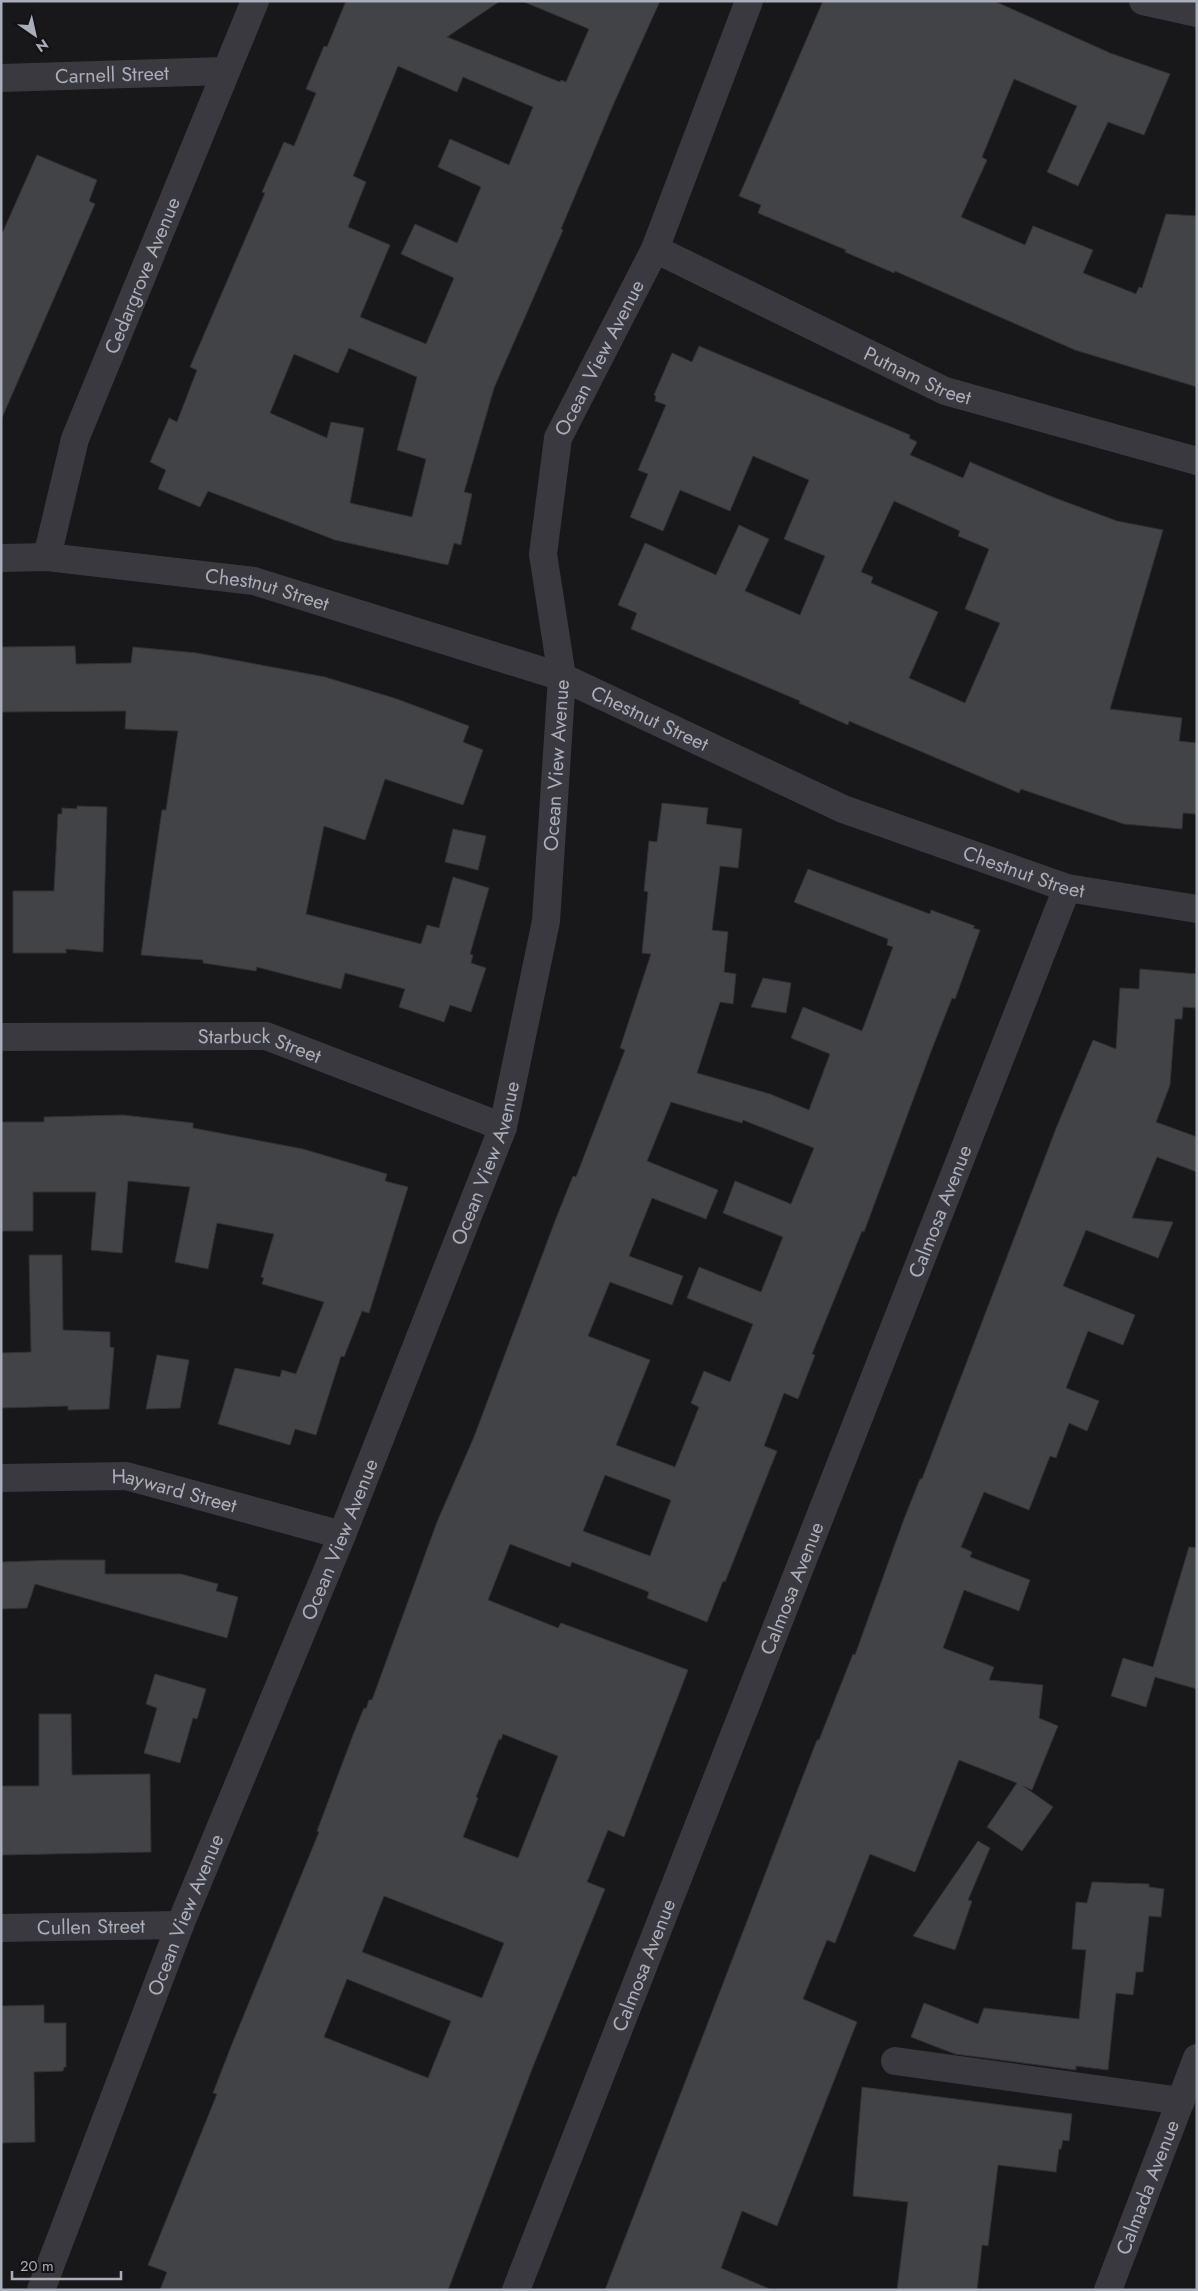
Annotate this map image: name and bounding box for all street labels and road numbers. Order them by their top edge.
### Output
street label: Carnell Street [55,59,170,91]
street label: Cedargrove Avenue [97,193,188,359]
street label: Ocean View Avenue [547,275,652,441]
street label: Putnam Street [859,339,975,413]
street label: Chestnut Street [204,561,333,619]
street label: Ocean View Avenue [537,678,577,852]
street label: Chestnut Street [586,679,713,759]
street label: Chestnut Street [959,838,1087,906]
street label: Starbuck Street [198,1022,325,1071]
street label: Ocean View Avenue [444,1079,527,1249]
street label: Calmosa Avenue [901,1141,980,1282]
street label: Ocean View Avenue [294,1454,386,1625]
street label: Hayward Street [111,1462,240,1521]
street label: Calmosa Avenue [753,1518,831,1659]
street label: Ocean View Avenue [140,1830,231,2000]
street label: Calmosa Avenue [605,1895,683,2036]
street label: Cullen Street [37,1912,145,1942]
street label: Calmada Avenue [1109,2116,1187,2259]

